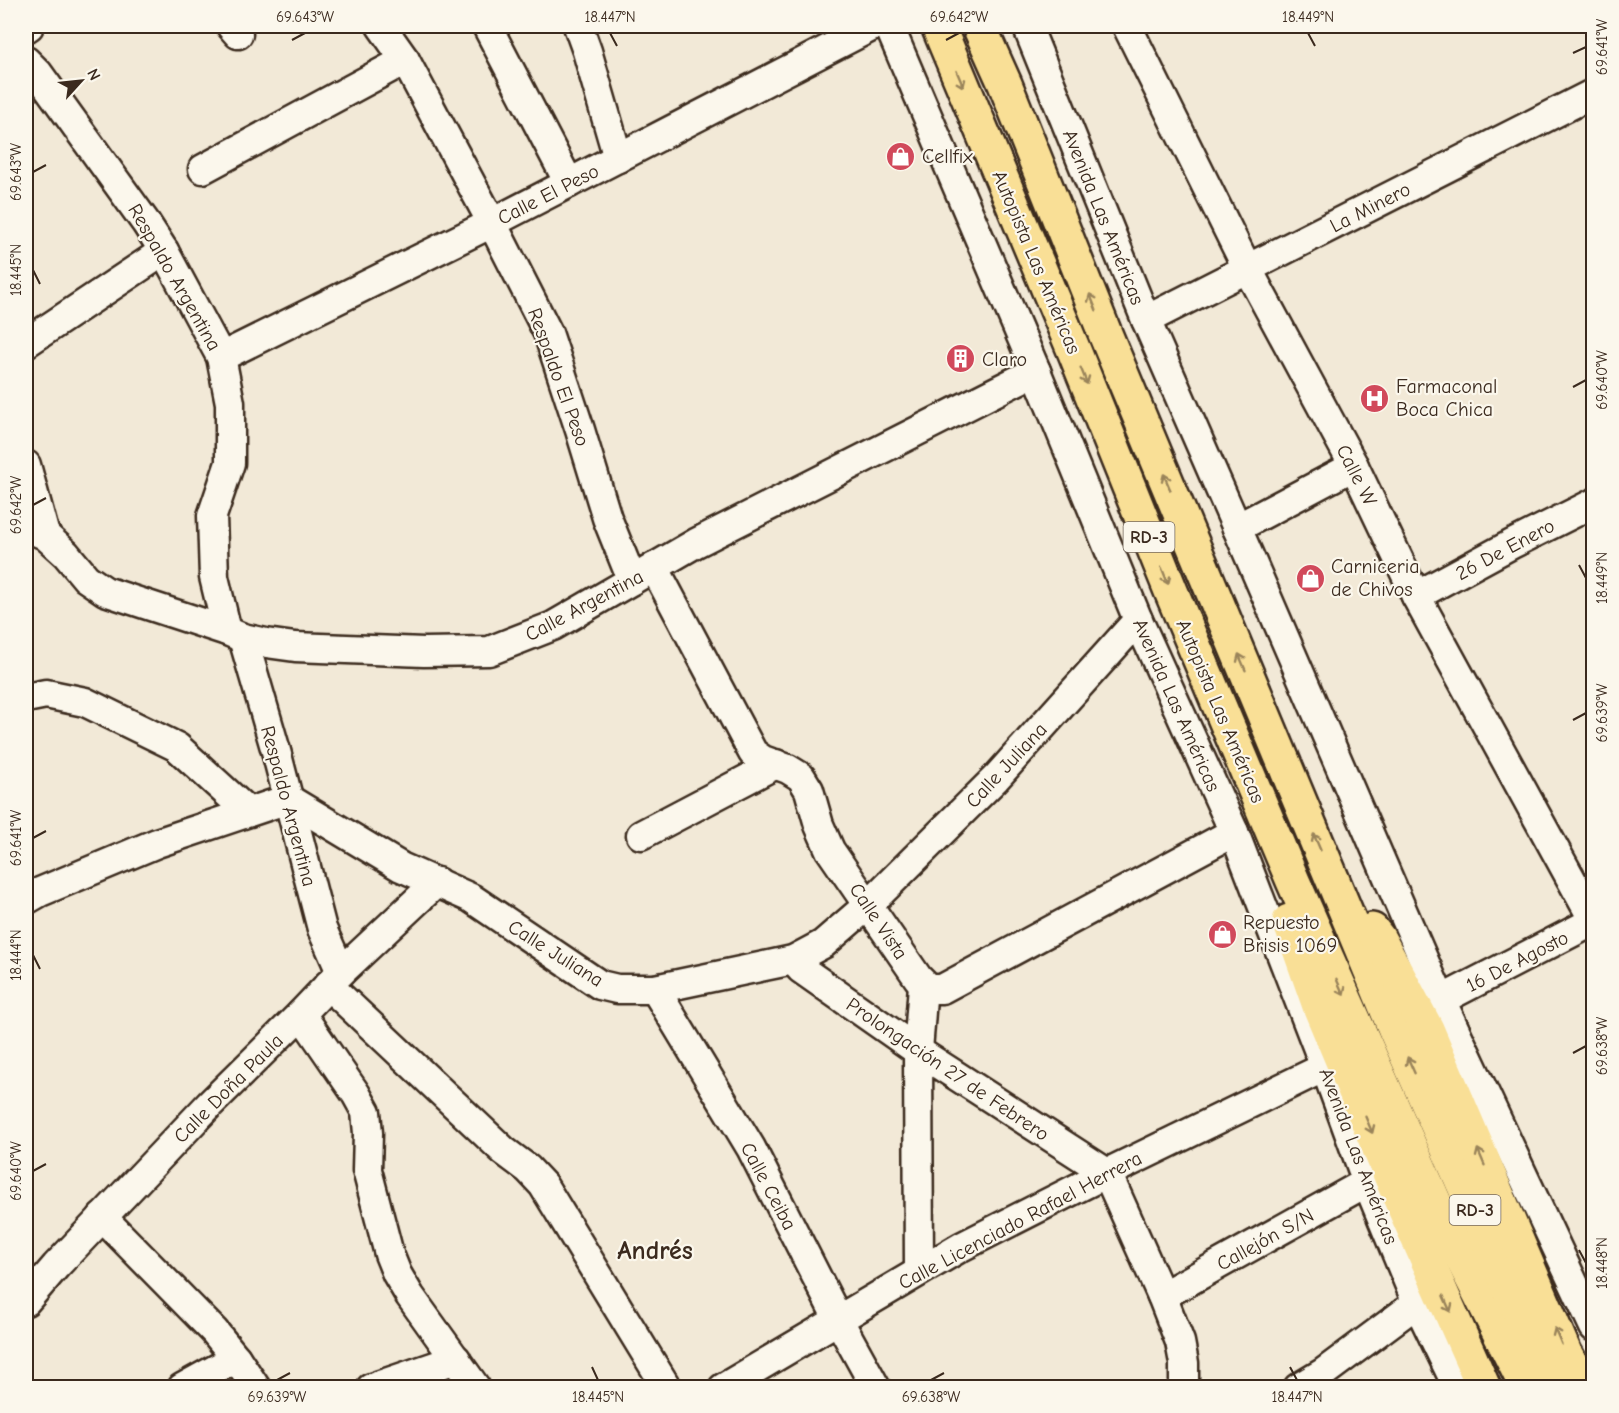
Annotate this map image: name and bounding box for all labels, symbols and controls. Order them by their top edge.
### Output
text: 69.643°W [276,8,334,26]
text: 18.447°N [584,8,636,26]
text: 69.642°W [930,8,988,26]
text: 18.449°N [1282,8,1334,26]
text: 69.641°W [1593,19,1611,75]
north arrow [51,51,111,111]
text: N [83,66,104,83]
one-way arrow [955,70,966,88]
street label: Avenida Las Américas [1058,126,1149,308]
shop icon: Cellfix [885,140,917,172]
text: 69.643°W [7,143,25,201]
place label: Cellfix [922,145,973,168]
street label: Calle El Peso [494,159,603,230]
street label: Autopista Las Américas [987,167,1086,357]
street label: La Minero [1326,177,1414,237]
street label: Respaldo Argentina [123,200,226,355]
text: 18.445°N [7,244,25,296]
one-way arrow [1087,294,1098,312]
street label: Respaldo El Peso [523,305,594,449]
building icon: Claro [945,343,977,375]
place label: Claro [982,348,1027,371]
text: 69.640°W [1593,350,1611,410]
one-way arrow [1079,366,1090,384]
place label: Farmaconal Boca Chica [1396,375,1498,421]
hospital icon: Farmaconal Boca Chica [1359,382,1391,414]
street label: Calle W [1331,441,1382,510]
one-way arrow [1161,474,1172,492]
text: 69.642°W [7,476,25,534]
street label: 26 De Enero [1452,514,1559,585]
road number: RD-3 [1124,522,1174,552]
text: 18.449°N [1593,552,1611,604]
place label: Carniceria de Chivos [1331,555,1420,601]
shop icon: Carniceria de Chivos [1294,562,1326,594]
street label: Calle Argentina [521,565,647,646]
one-way arrow [1160,566,1171,585]
street label: Avenida Las Américas [1128,615,1225,795]
street label: Autopista Las Américas [1171,616,1270,806]
one-way arrow [1236,654,1247,672]
text: 69.639°W [1593,684,1611,742]
street label: Calle Juliana [961,718,1052,813]
street label: Respaldo Argentina [256,723,321,889]
text: 69.641°W [7,810,25,866]
one-way arrow [1311,834,1322,852]
street label: Calle Vista [845,879,912,964]
place label: Repuesto Brisis 1069 [1243,911,1337,957]
street label: Calle Juliana [504,915,608,992]
shop icon: Repuesto Brisis 1069 [1206,918,1238,950]
street label: 16 De Agosto [1462,926,1572,997]
text: 18.444°N [7,929,25,981]
one-way arrow [1335,977,1346,996]
street label: Prolongación 27 de Febrero [842,993,1053,1146]
text: 69.638°W [1593,1017,1611,1075]
street label: Calle Doña Paula [169,1029,288,1148]
one-way arrow [1404,1056,1415,1074]
street label: Avenida Las Américas [1314,1065,1403,1247]
one-way arrow [1364,1115,1375,1133]
street label: Calle Ceiba [736,1138,801,1234]
text: 69.640°W [7,1141,25,1201]
street label: Calle Licenciado Rafael Herrera [895,1146,1146,1294]
one-way arrow [1475,1148,1486,1166]
road number: RD-3 [1450,1195,1500,1225]
street label: Callejón S/N [1213,1203,1318,1276]
district label: Andrés [617,1236,693,1266]
text: 18.448°N [1593,1237,1611,1289]
one-way arrow [1441,1294,1453,1312]
one-way arrow [1552,1327,1563,1345]
text: 69.639°W [248,1388,306,1406]
text: 18.445°N [572,1388,624,1406]
text: 69.638°W [902,1388,960,1406]
text: 18.447°N [1271,1388,1323,1406]

